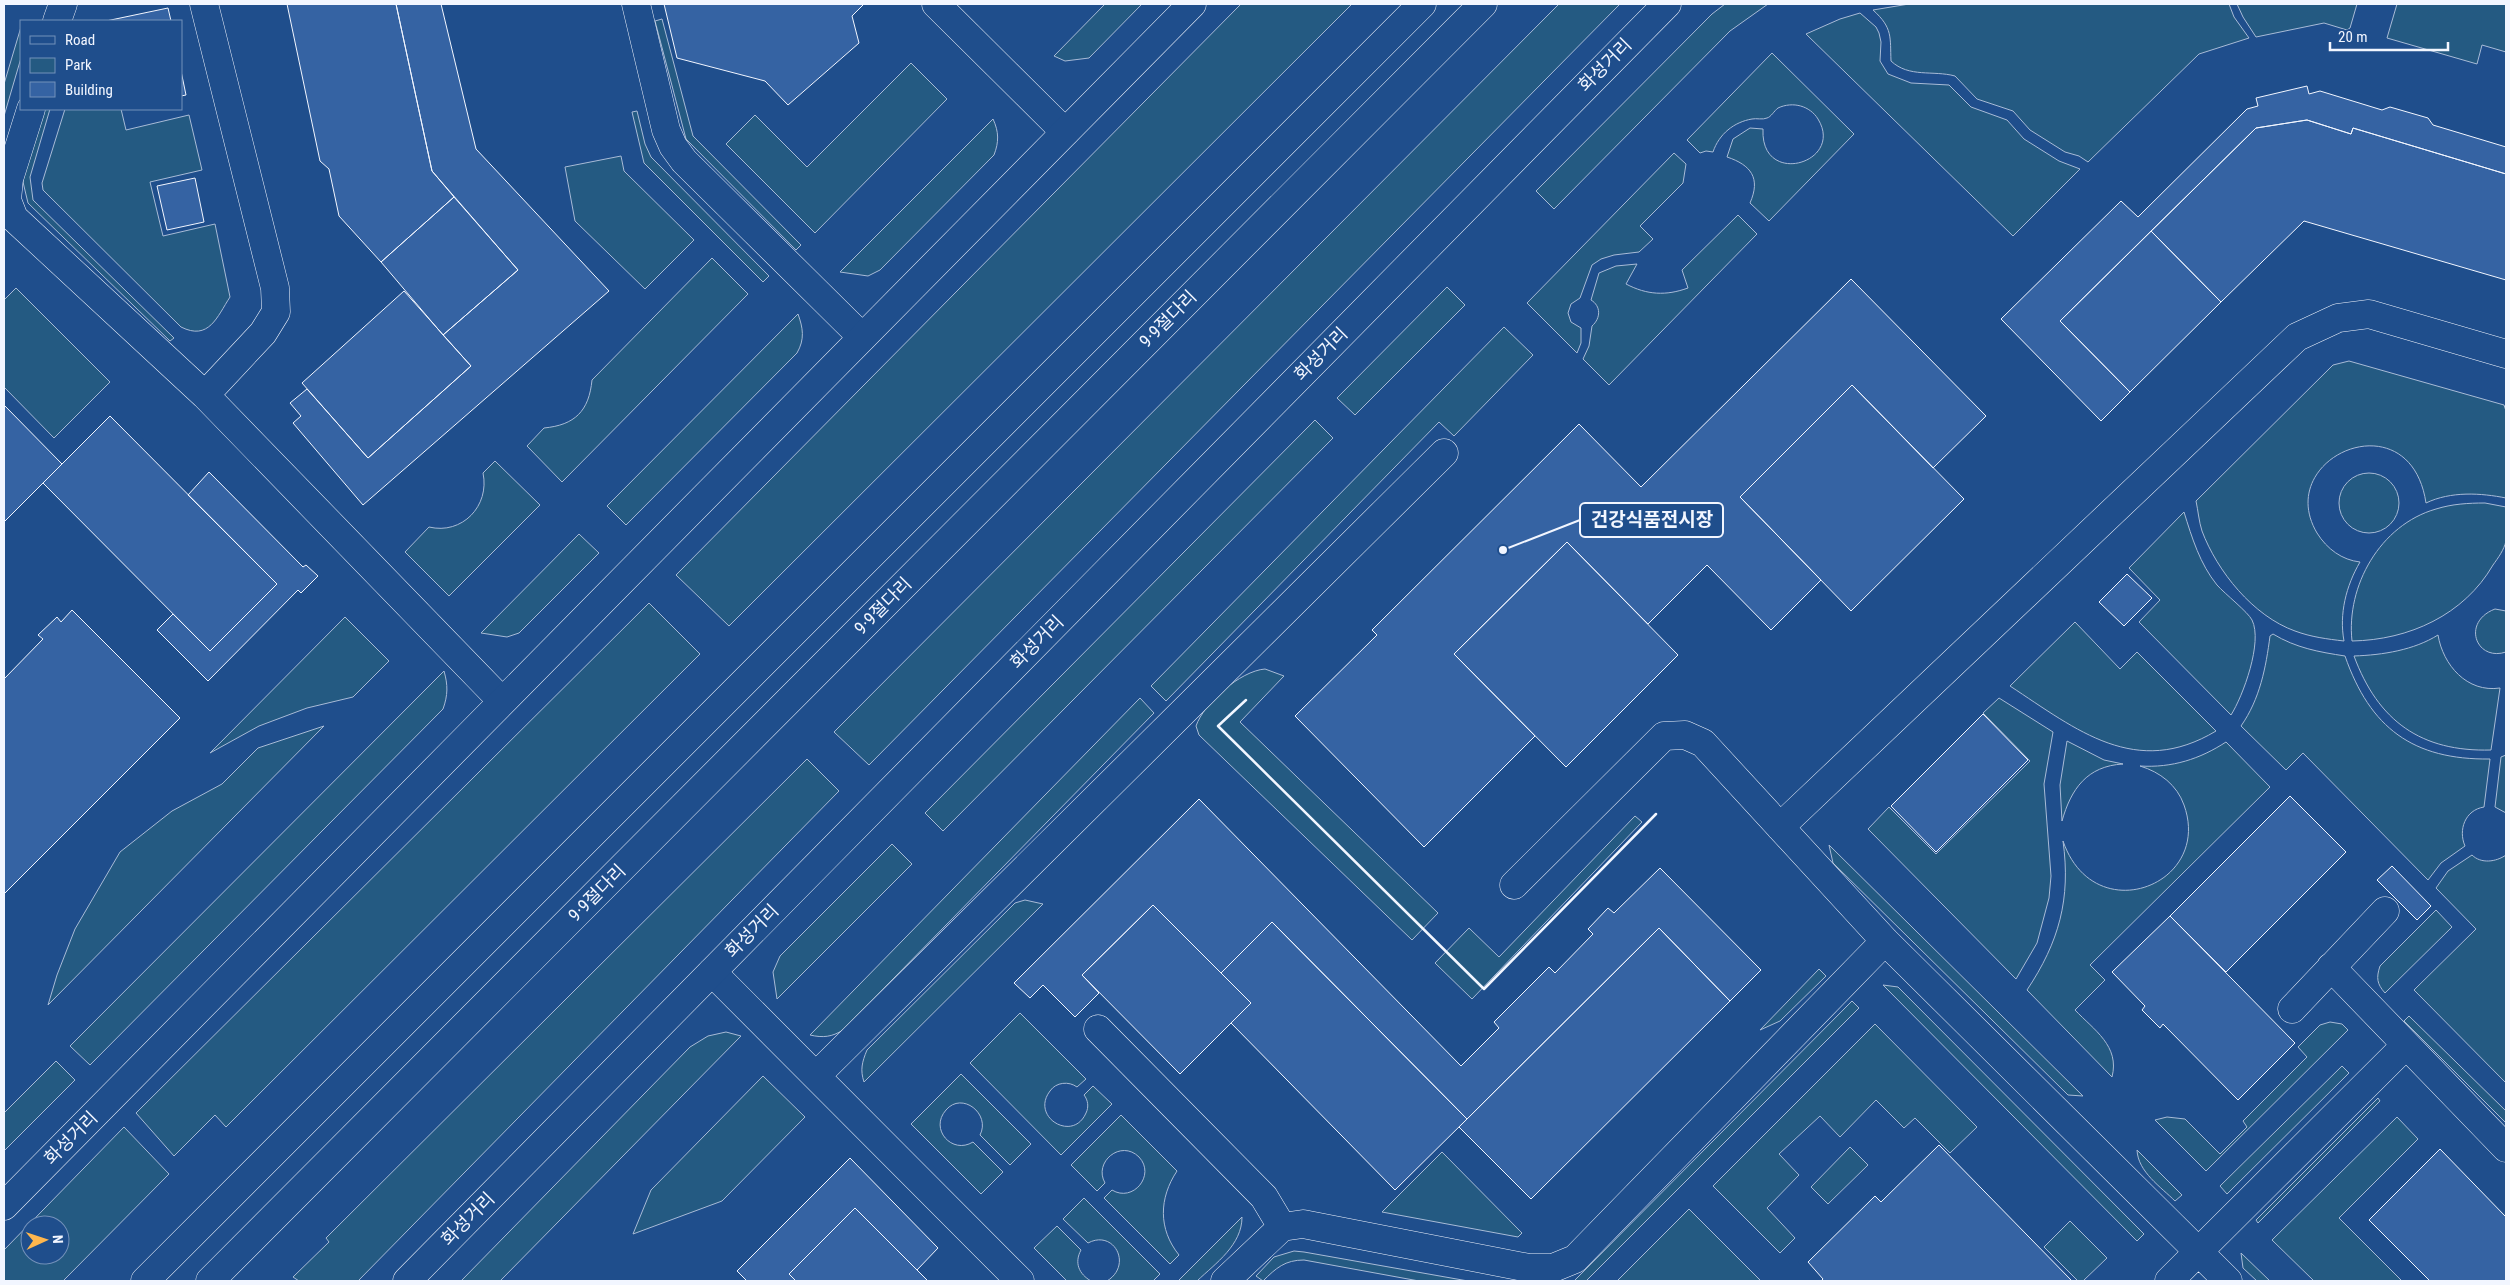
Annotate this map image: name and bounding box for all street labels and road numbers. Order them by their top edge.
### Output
street label: 화성거리 [1574,34,1635,95]
street label: 9·9절다리 [1135,286,1200,351]
street label: 화성거리 [1290,323,1351,384]
street label: 9·9절다리 [850,573,915,638]
street label: 화성거리 [1006,611,1067,672]
street label: 9·9절다리 [564,860,629,925]
street label: 화성거리 [721,900,782,961]
street label: 화성거리 [40,1107,101,1168]
street label: 화성거리 [437,1188,498,1249]

